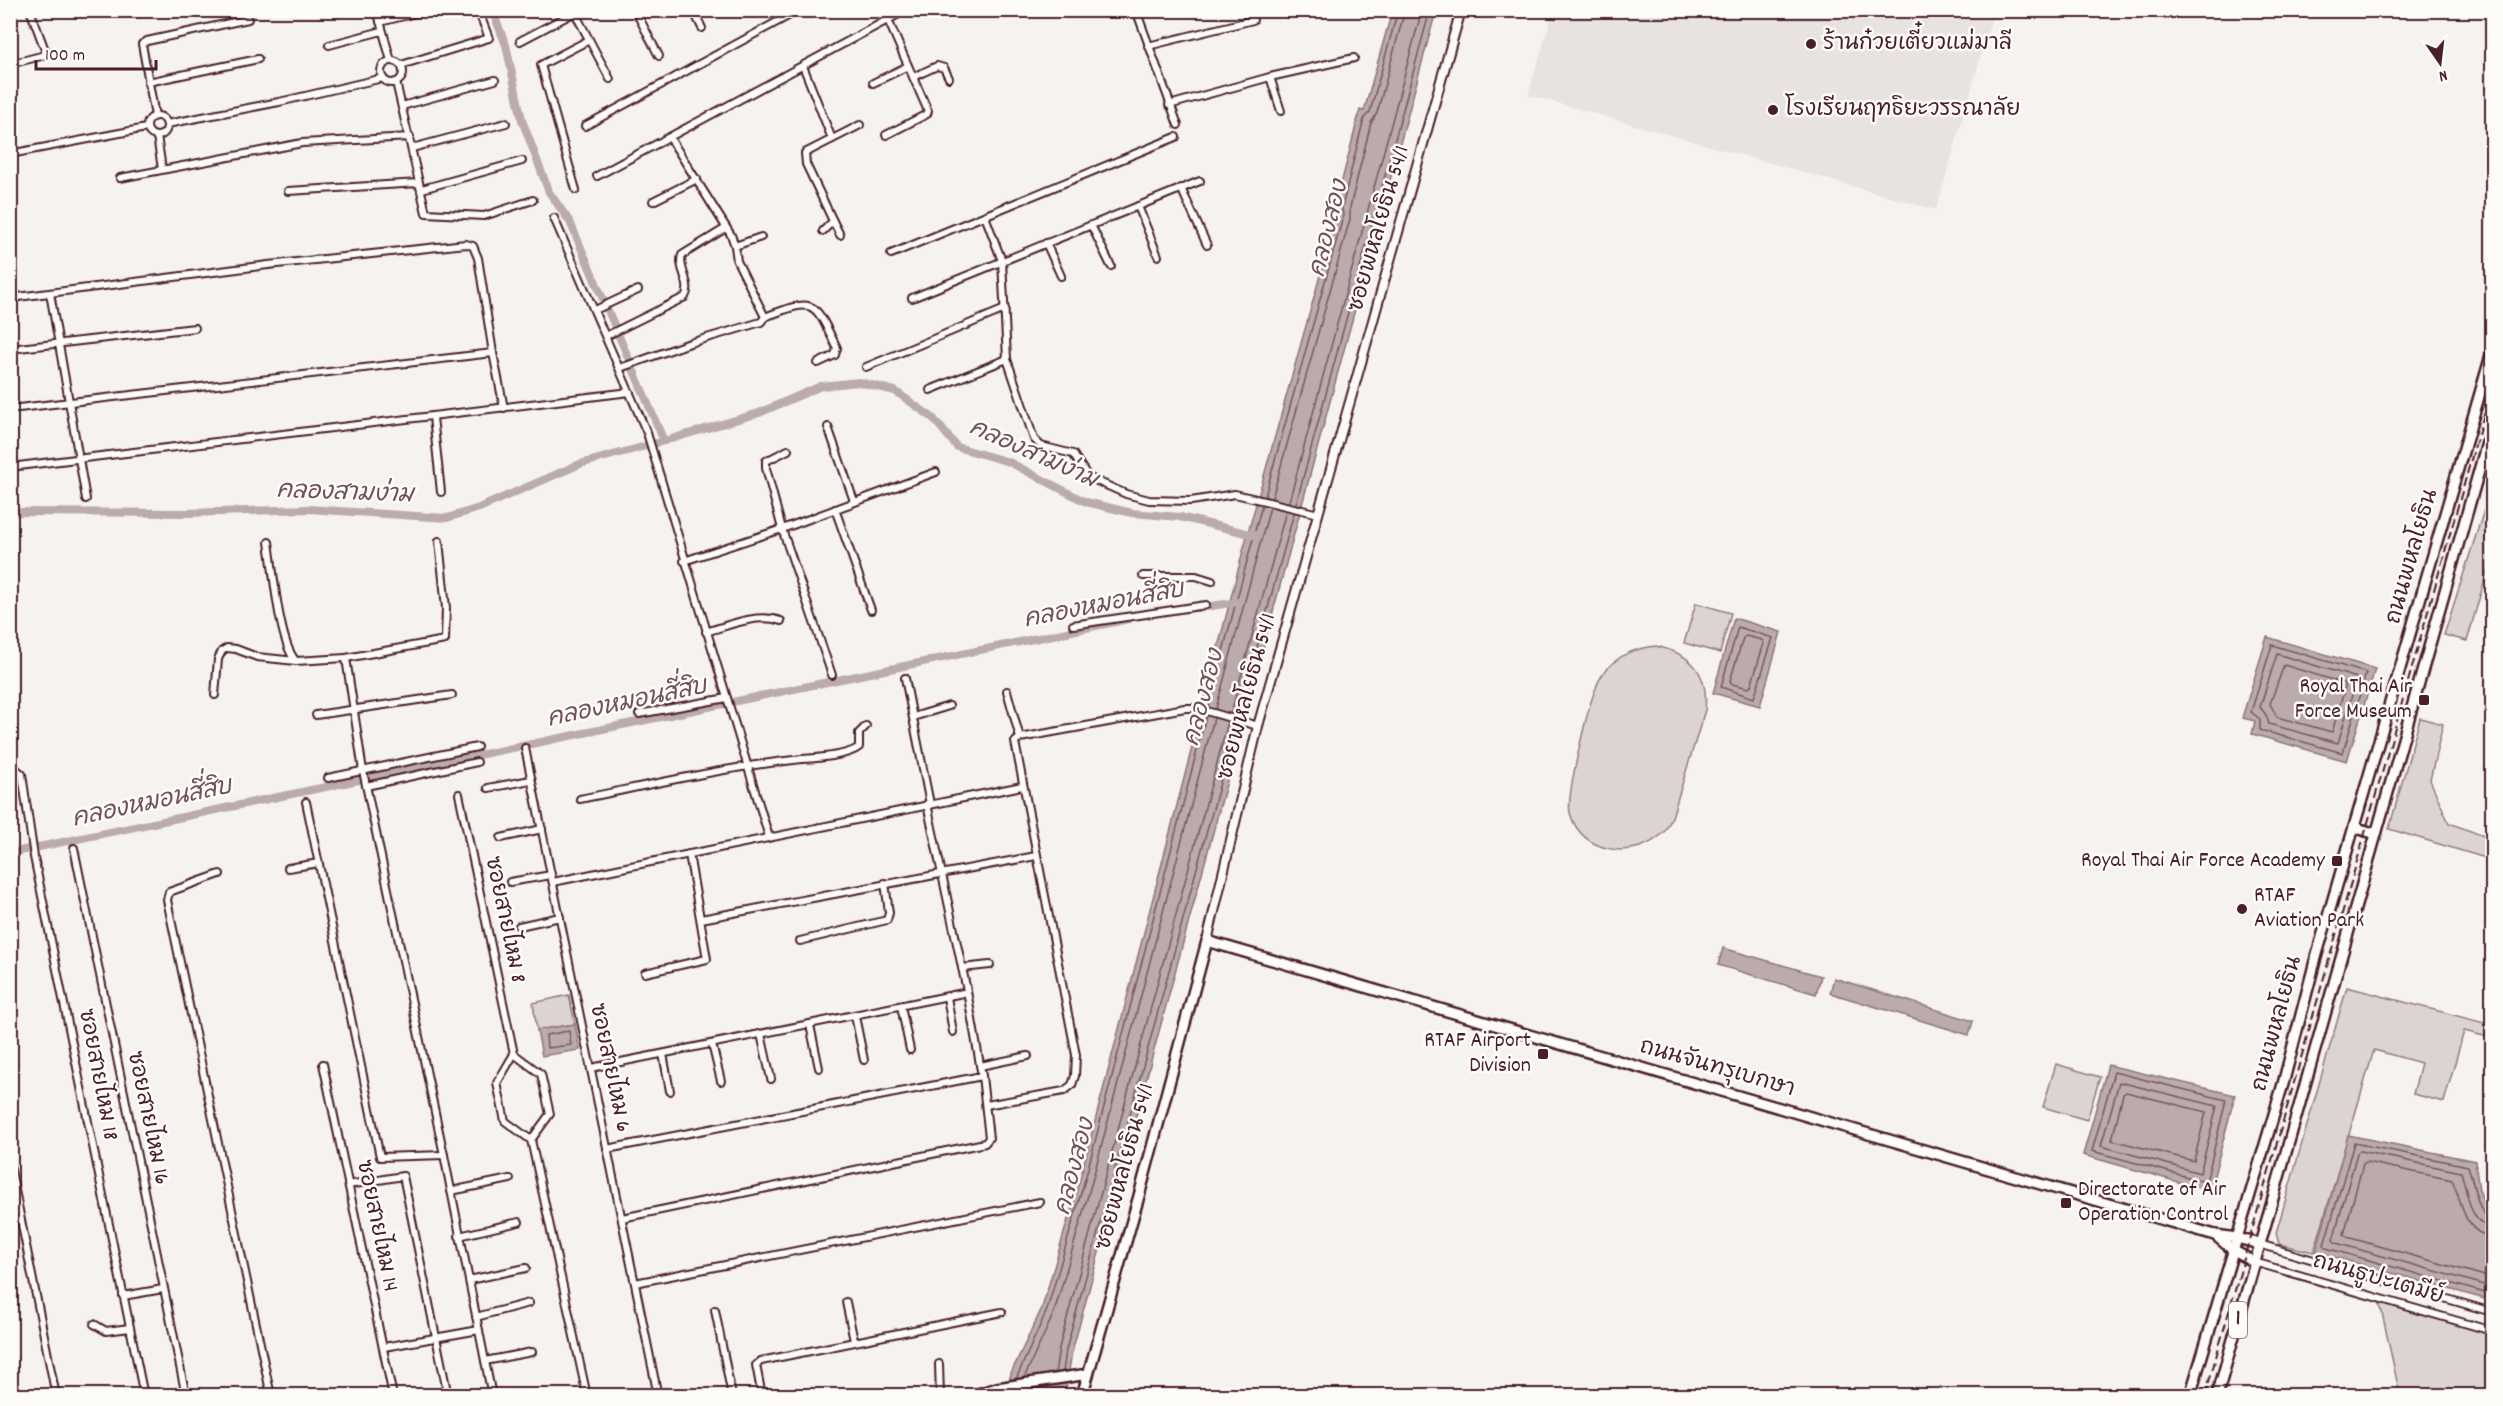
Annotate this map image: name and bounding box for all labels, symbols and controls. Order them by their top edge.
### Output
place label: ร้านก๋วยเตี๋ยวแม่มาลี [1823,21,2012,60]
scale bar [36,33,156,71]
north arrow [2410,33,2470,93]
marker: ร้านก๋วยเตี๋ยวแม่มาลี [1804,37,1818,51]
text: 100 m [45,44,85,69]
text: N [2436,63,2450,87]
place label: โรงเรียนฤทธิยะวรรณาลัย [1785,93,2020,126]
marker: โรงเรียนฤทธิยะวรรณาลัย [1766,103,1780,117]
street label: ซอยพหลโยธิน 54/1 [1340,142,1419,316]
water label: คลองสอง [1302,175,1359,281]
water label: คลองสามง่าม [963,411,1105,499]
water label: คลองสามง่าม [276,474,416,513]
street label: ถนนพหลโยธิน [2377,485,2447,628]
water label: คลองหมอนสี่สิบ [1020,566,1189,638]
street label: ซอยพหลโยธิน 54/1 [1209,610,1285,784]
water label: คลองสอง [1176,644,1235,750]
water label: คลองหมอนสี่สิบ [542,662,712,738]
place label: Royal Thai Air Force Museum [2295,672,2413,728]
marker: Royal Thai Air Force Museum [2417,693,2431,707]
water label: คลองหมอนสี่สิบ [67,762,237,838]
place label: Royal Thai Air Force Academy [2081,846,2326,877]
street label: ซอยสายไหม 8 [475,853,535,986]
marker: Royal Thai Air Force Academy [2330,854,2344,868]
place label: RTAF Aviation Park [2254,881,2364,937]
marker: RTAF Aviation Park [2235,902,2249,916]
street label: ถนนพหลโยธิน [2243,952,2311,1095]
street label: ซอยสายไหม 6 [580,1000,640,1135]
street label: ซอยสายไหม 18 [69,1006,127,1144]
place label: RTAF Airport Division [1424,1026,1531,1082]
street label: ถนนจันทรุเบกษา [1636,1032,1798,1106]
marker: RTAF Airport Division [1536,1047,1550,1061]
street label: ซอยสายไหม 16 [118,1048,178,1188]
street label: ซอยพหลโยธิน 54/1 [1087,1080,1163,1254]
water label: คลองสอง [1047,1113,1106,1219]
street label: ซอยสายไหม 14 [347,1157,407,1295]
place label: Directorate of Air Operation Control [2078,1175,2228,1231]
marker: Directorate of Air Operation Control [2059,1196,2073,1210]
street label: ถนนธูปะเตมีย์ [2309,1245,2448,1314]
road number: 1 [2229,1302,2247,1338]

